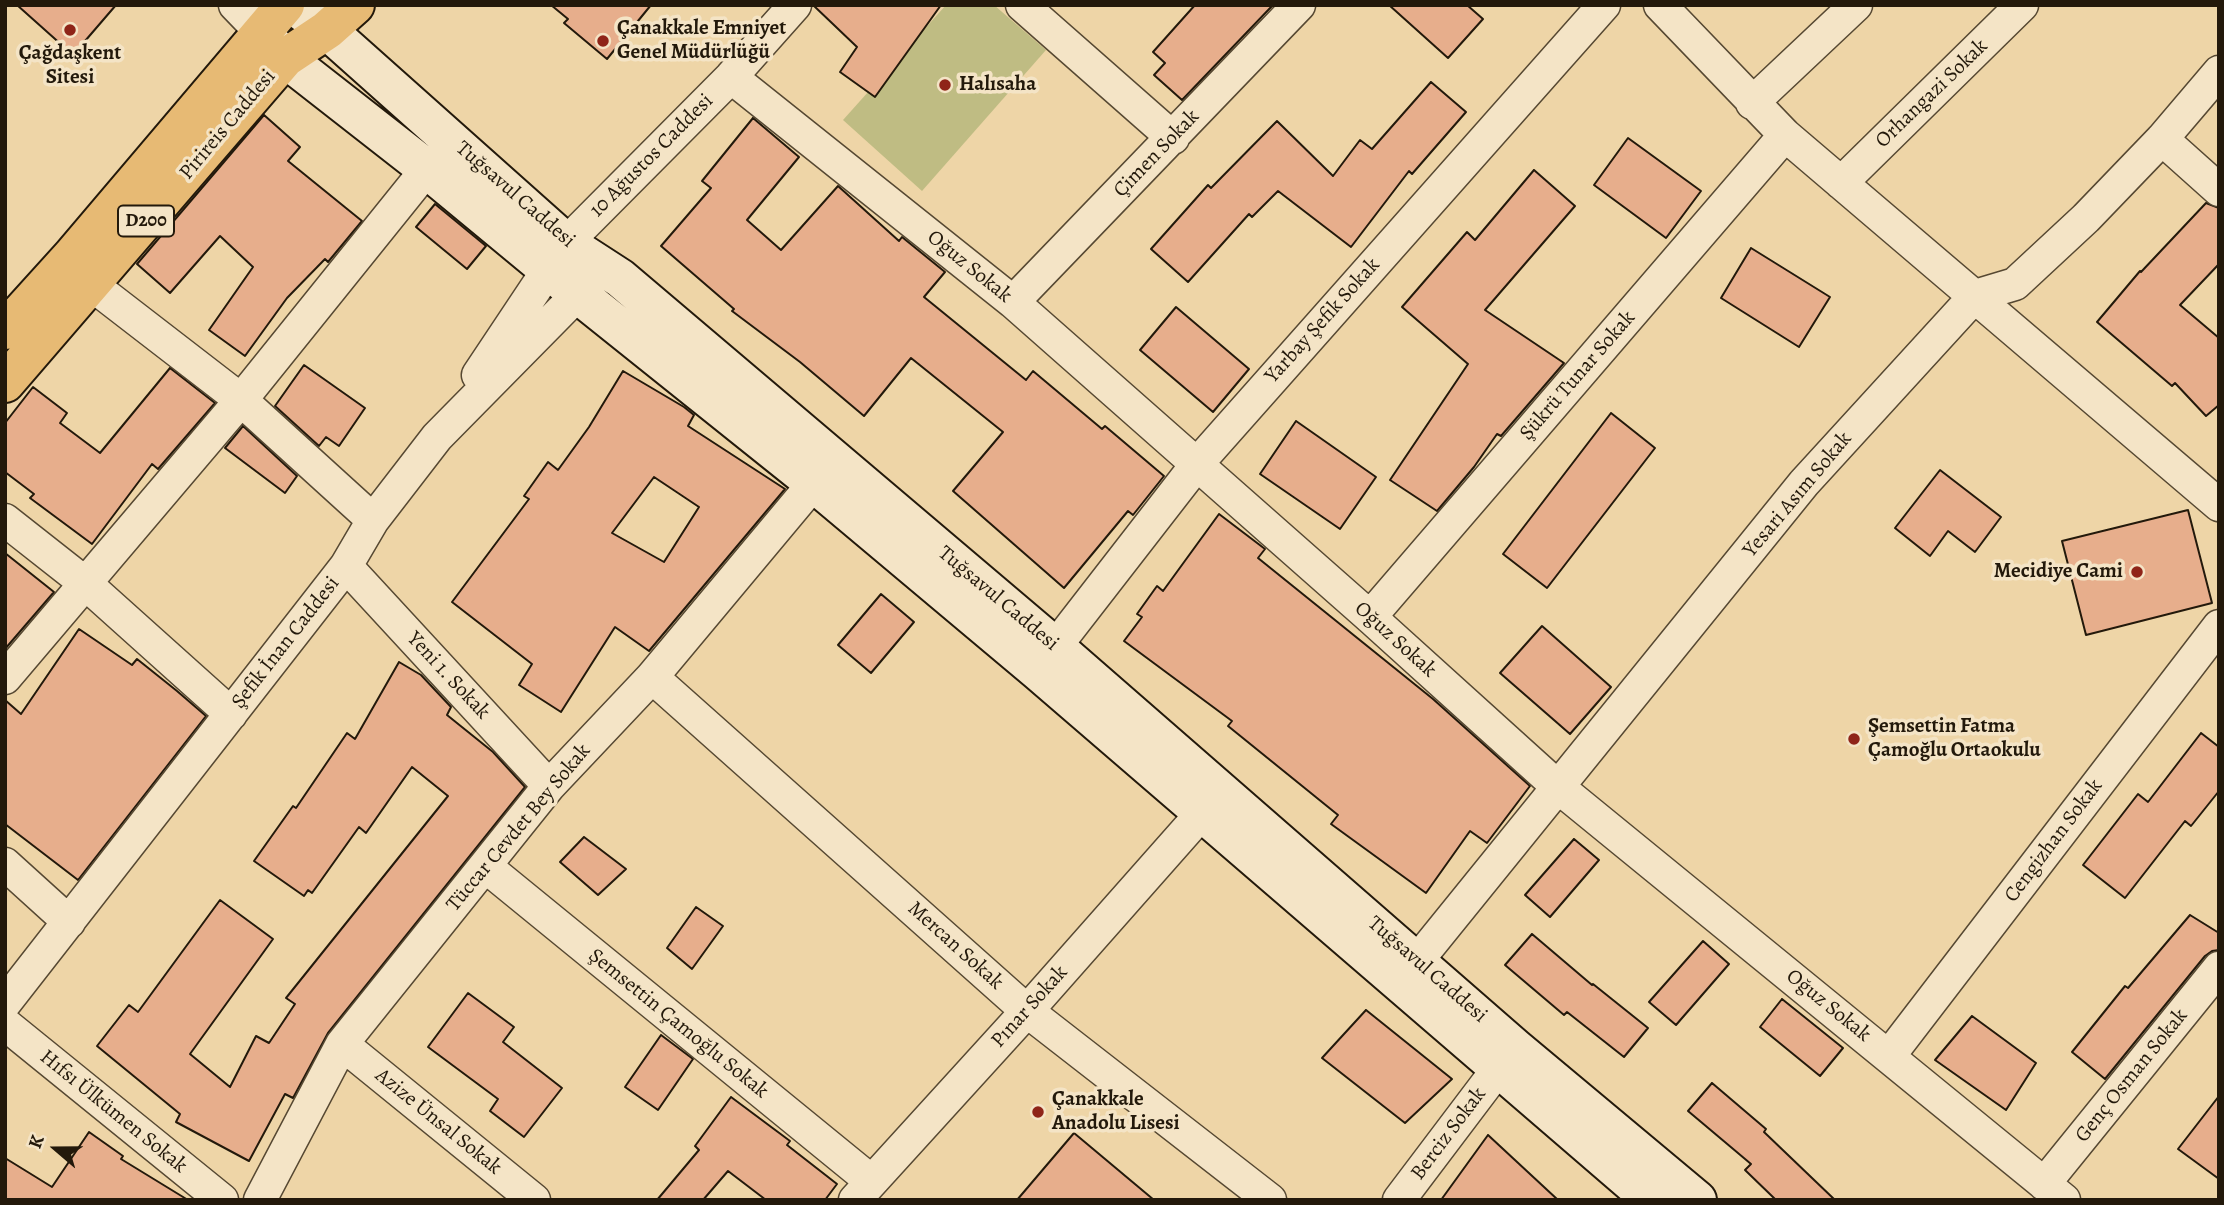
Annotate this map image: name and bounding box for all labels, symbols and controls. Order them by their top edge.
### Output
place label: Çanakkale Emniyet Genel Müdürlüğü [617,16,786,66]
marker: Çağdaşkent Sitesi [62,22,78,38]
marker: Çanakkale Emniyet Genel Müdürlüğü [595,33,611,49]
street label: Orhangazi Sokak [1871,34,1993,154]
place label: Çağdaşkent Sitesi [19,41,121,91]
street label: Pirireis Caddesi [175,65,281,185]
place label: Halısaha [959,72,1036,98]
marker: Halısaha [937,77,953,93]
street label: 10 Ağustos Caddesi [585,89,719,223]
street label: Çimen Sokak [1109,105,1205,203]
street label: Tuğsavul Caddesi [450,136,580,254]
road number: D200 [118,206,174,236]
street label: Oğuz Sokak [922,225,1016,309]
street label: Yarbay Şefik Sokak [1260,253,1386,389]
street label: Şükrü Tunar Sokak [1515,306,1641,446]
street label: Yesari Asım Sokak [1738,427,1858,563]
street label: Tuğsavul Caddesi [933,541,1063,657]
place label: Mecidiye Cami [1994,559,2123,585]
marker: Mecidiye Cami [2129,564,2145,580]
street label: Şefik İnan Caddesi [227,572,345,714]
street label: Oğuz Sokak [1349,597,1441,683]
street label: Yeni 1. Sokak [401,627,495,725]
place label: Şemsettin Fatma Çamoğlu Ortaokulu [1868,714,2041,764]
marker: Şemsettin Fatma Çamoğlu Ortaokulu [1846,731,1862,747]
street label: Tüccar Cevdet Bey Sokak [442,739,596,917]
street label: Cengizhan Sokak [1999,774,2109,908]
street label: Mercan Sokak [902,896,1008,996]
street label: Tuğsavul Caddesi [1362,911,1492,1029]
street label: Şemsettin Çamoğlu Sokak [583,944,773,1104]
street label: Pınar Sokak [986,961,1074,1053]
street label: Oğuz Sokak [1781,964,1875,1048]
street label: Genç Osman Sokak [2070,1004,2194,1148]
street label: Hıfsı Ülkümen Sokak [34,1045,192,1179]
street label: Azize Ünsal Sokak [370,1063,506,1181]
street label: Berciz Sokak [1406,1083,1492,1185]
place label: Çanakkale Anadolu Lisesi [1052,1087,1180,1137]
marker: Çanakkale Anadolu Lisesi [1030,1104,1046,1120]
north arrow [21,1114,91,1184]
text: K [22,1132,51,1152]

